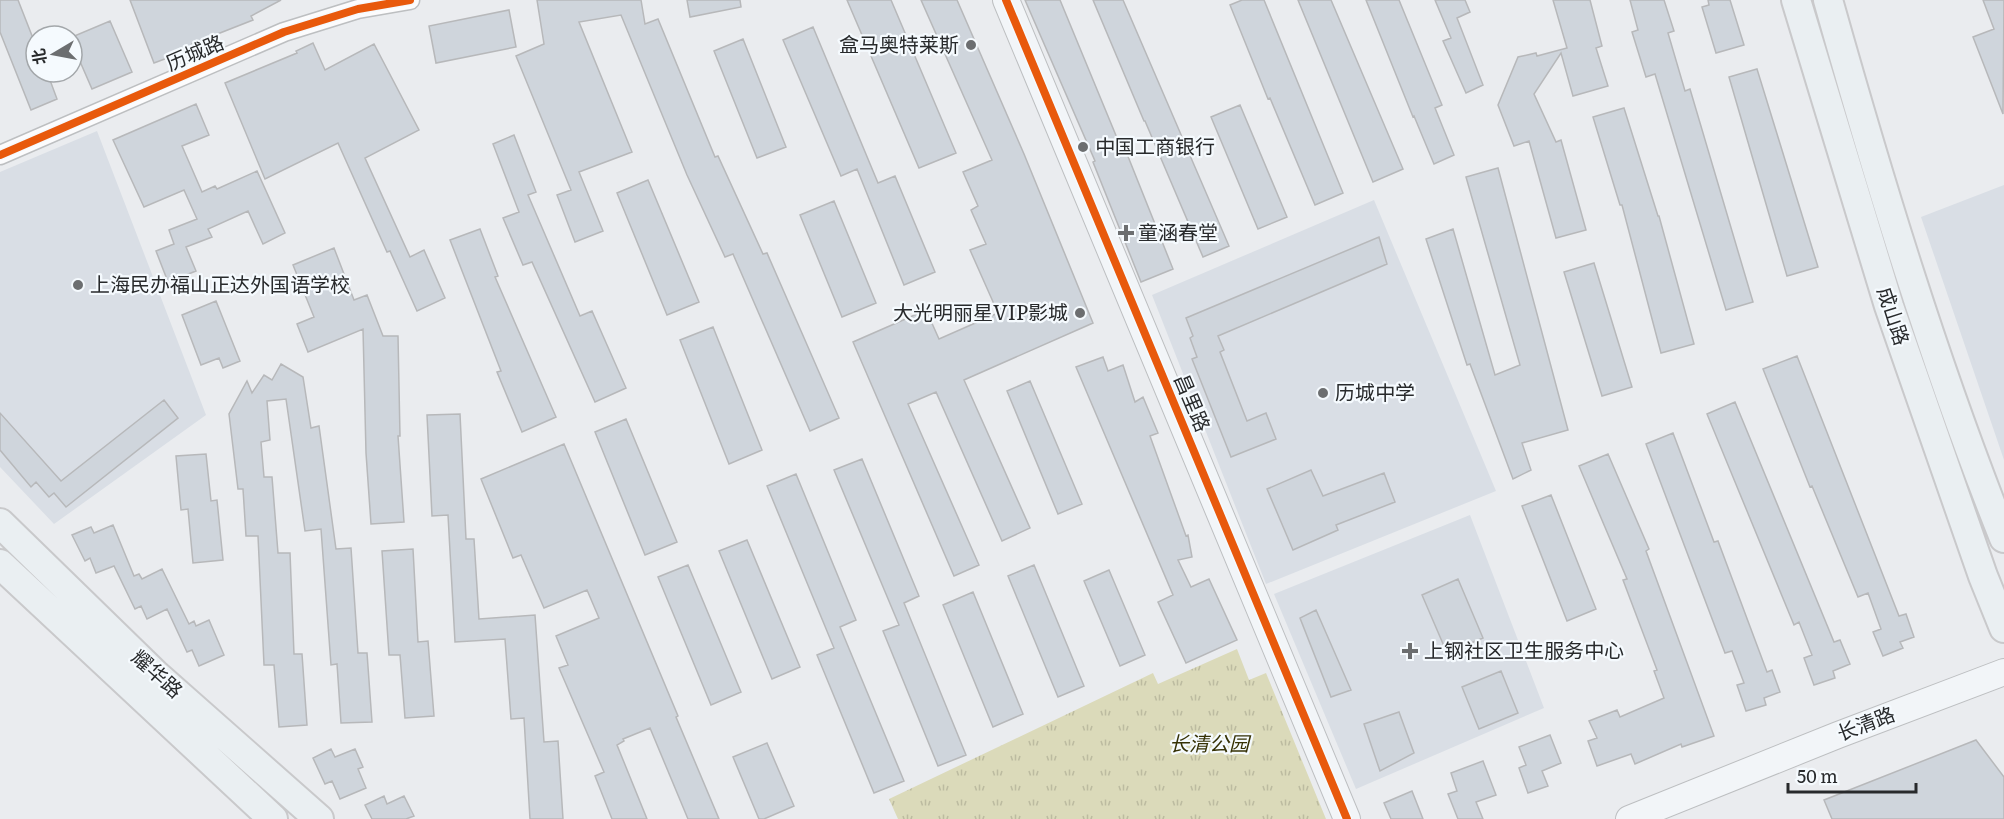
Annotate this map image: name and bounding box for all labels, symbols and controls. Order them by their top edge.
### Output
north arrow [24,24,84,84]
street label: 历城路 [161,26,228,77]
place label: 盒马奥特莱斯 [839,28,959,58]
marker: 盒马奥特莱斯 [964,38,978,52]
text: 北 [25,47,51,67]
place label: 中国工商银行 [1095,130,1215,160]
marker: 中国工商银行 [1076,140,1090,154]
place label: 童涵春堂 [1138,216,1218,246]
marker: 童涵春堂 [1119,226,1133,240]
place label: 上海民办福山正达外国语学校 [90,268,350,298]
marker: 上海民办福山正达外国语学校 [71,278,85,292]
street label: 成山路 [1871,282,1918,349]
place label: 大光明丽星VIP影城 [893,296,1068,326]
marker: 大光明丽星VIP影城 [1073,306,1087,320]
street label: 昌里路 [1168,369,1219,436]
place label: 历城中学 [1335,376,1415,406]
marker: 历城中学 [1316,386,1330,400]
place label: 上钢社区卫生服务中心 [1424,634,1624,664]
street label: 耀华路 [126,641,191,704]
marker: 上钢社区卫生服务中心 [1401,642,1419,660]
street label: 长清路 [1832,697,1899,747]
park label: 长清公园 [1169,727,1252,757]
scale bar [1788,756,1916,794]
text: 50 m [1797,762,1838,789]

